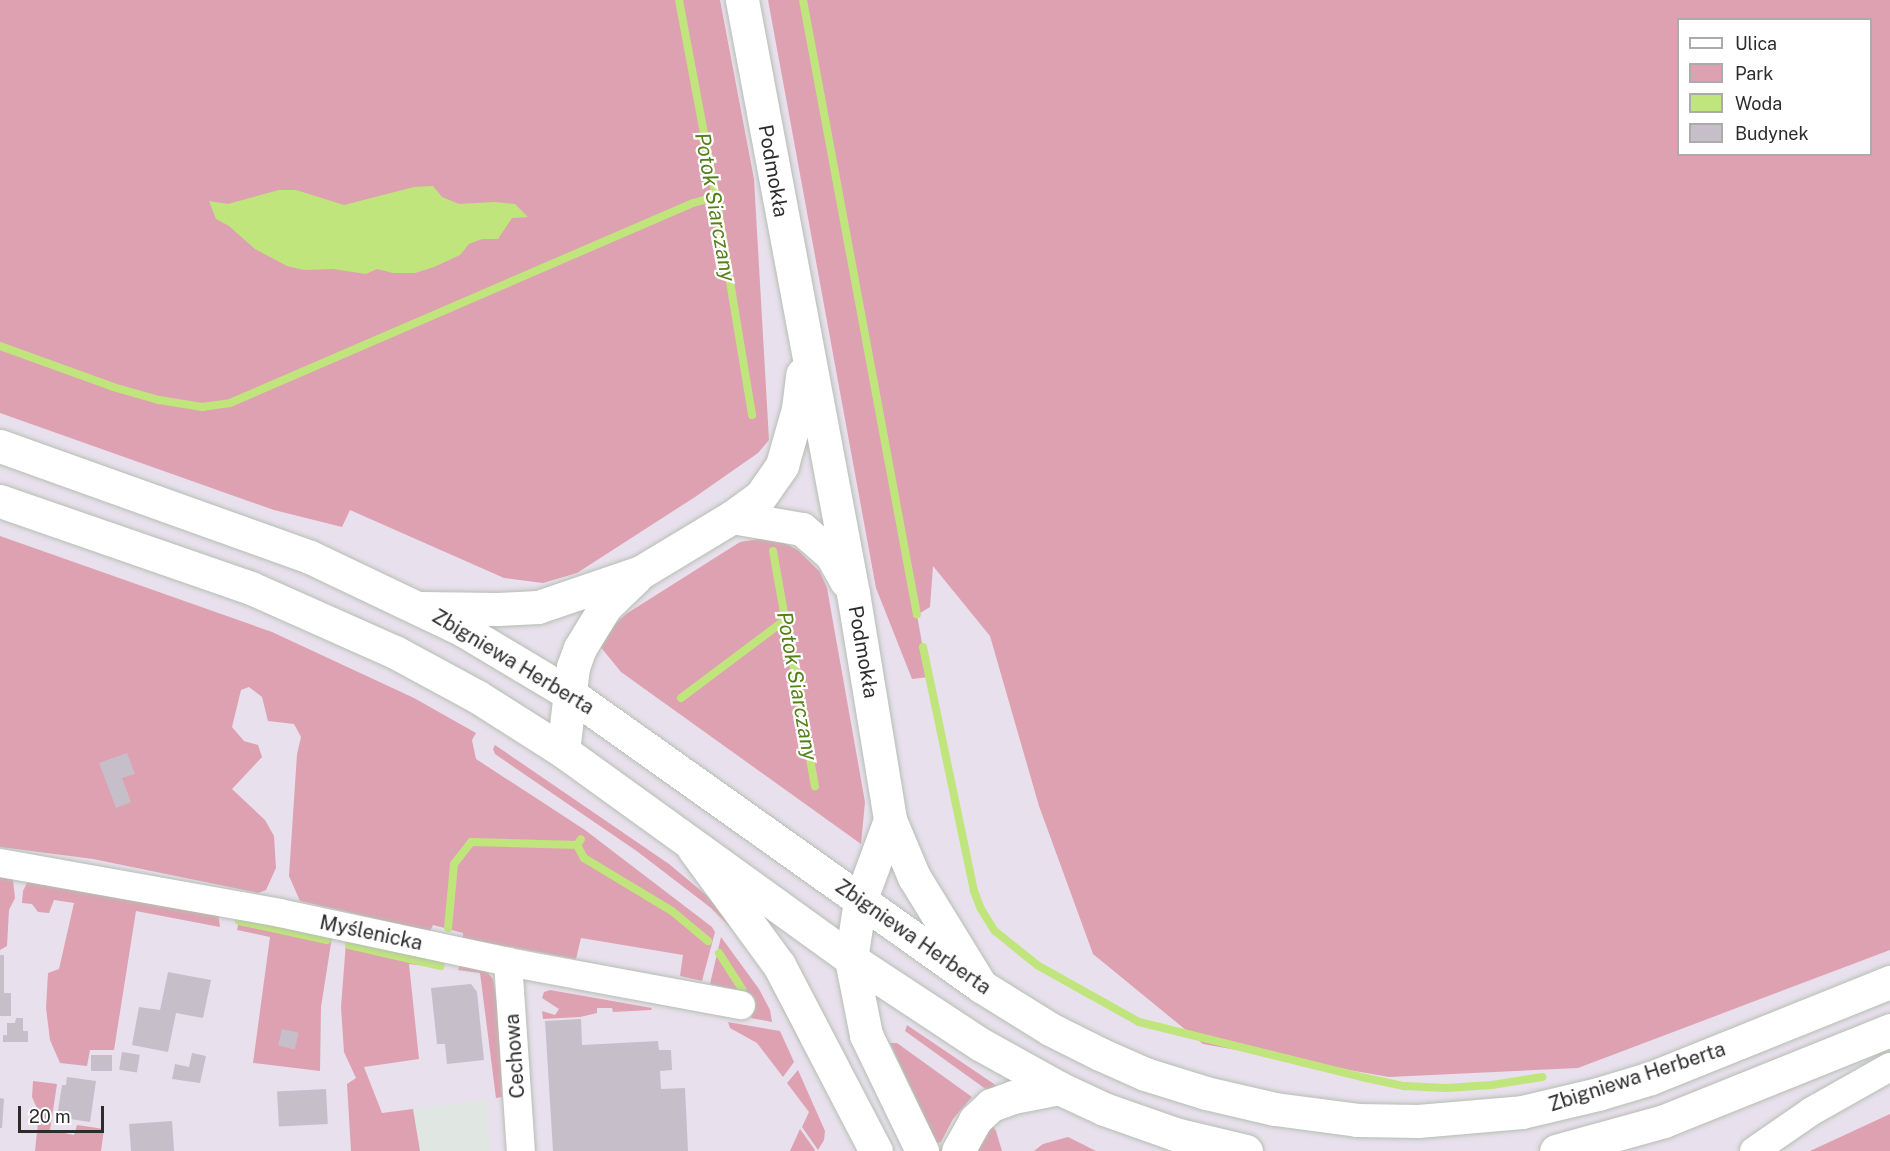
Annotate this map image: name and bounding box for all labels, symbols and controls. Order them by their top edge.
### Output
legend [1677,18,1872,156]
text: Ulica [1735,33,1777,54]
text: Park [1735,63,1773,84]
text: Woda [1735,93,1782,114]
street label: Podmokła [753,123,793,219]
text: Budynek [1735,123,1809,144]
water label: Potok Siarczany [690,131,740,283]
street label: Zbigniewa Herberta [428,604,598,720]
street label: Podmokła [843,604,883,700]
water label: Potok Siarczany [772,610,822,762]
street label: Zbigniewa Herberta [831,874,995,1000]
street label: Myślenicka [317,910,425,956]
street label: Cechowa [500,1013,530,1099]
street label: Zbigniewa Herberta [1546,1037,1728,1117]
scale bar [21,1094,106,1132]
text: 20 m [29,1106,71,1127]

